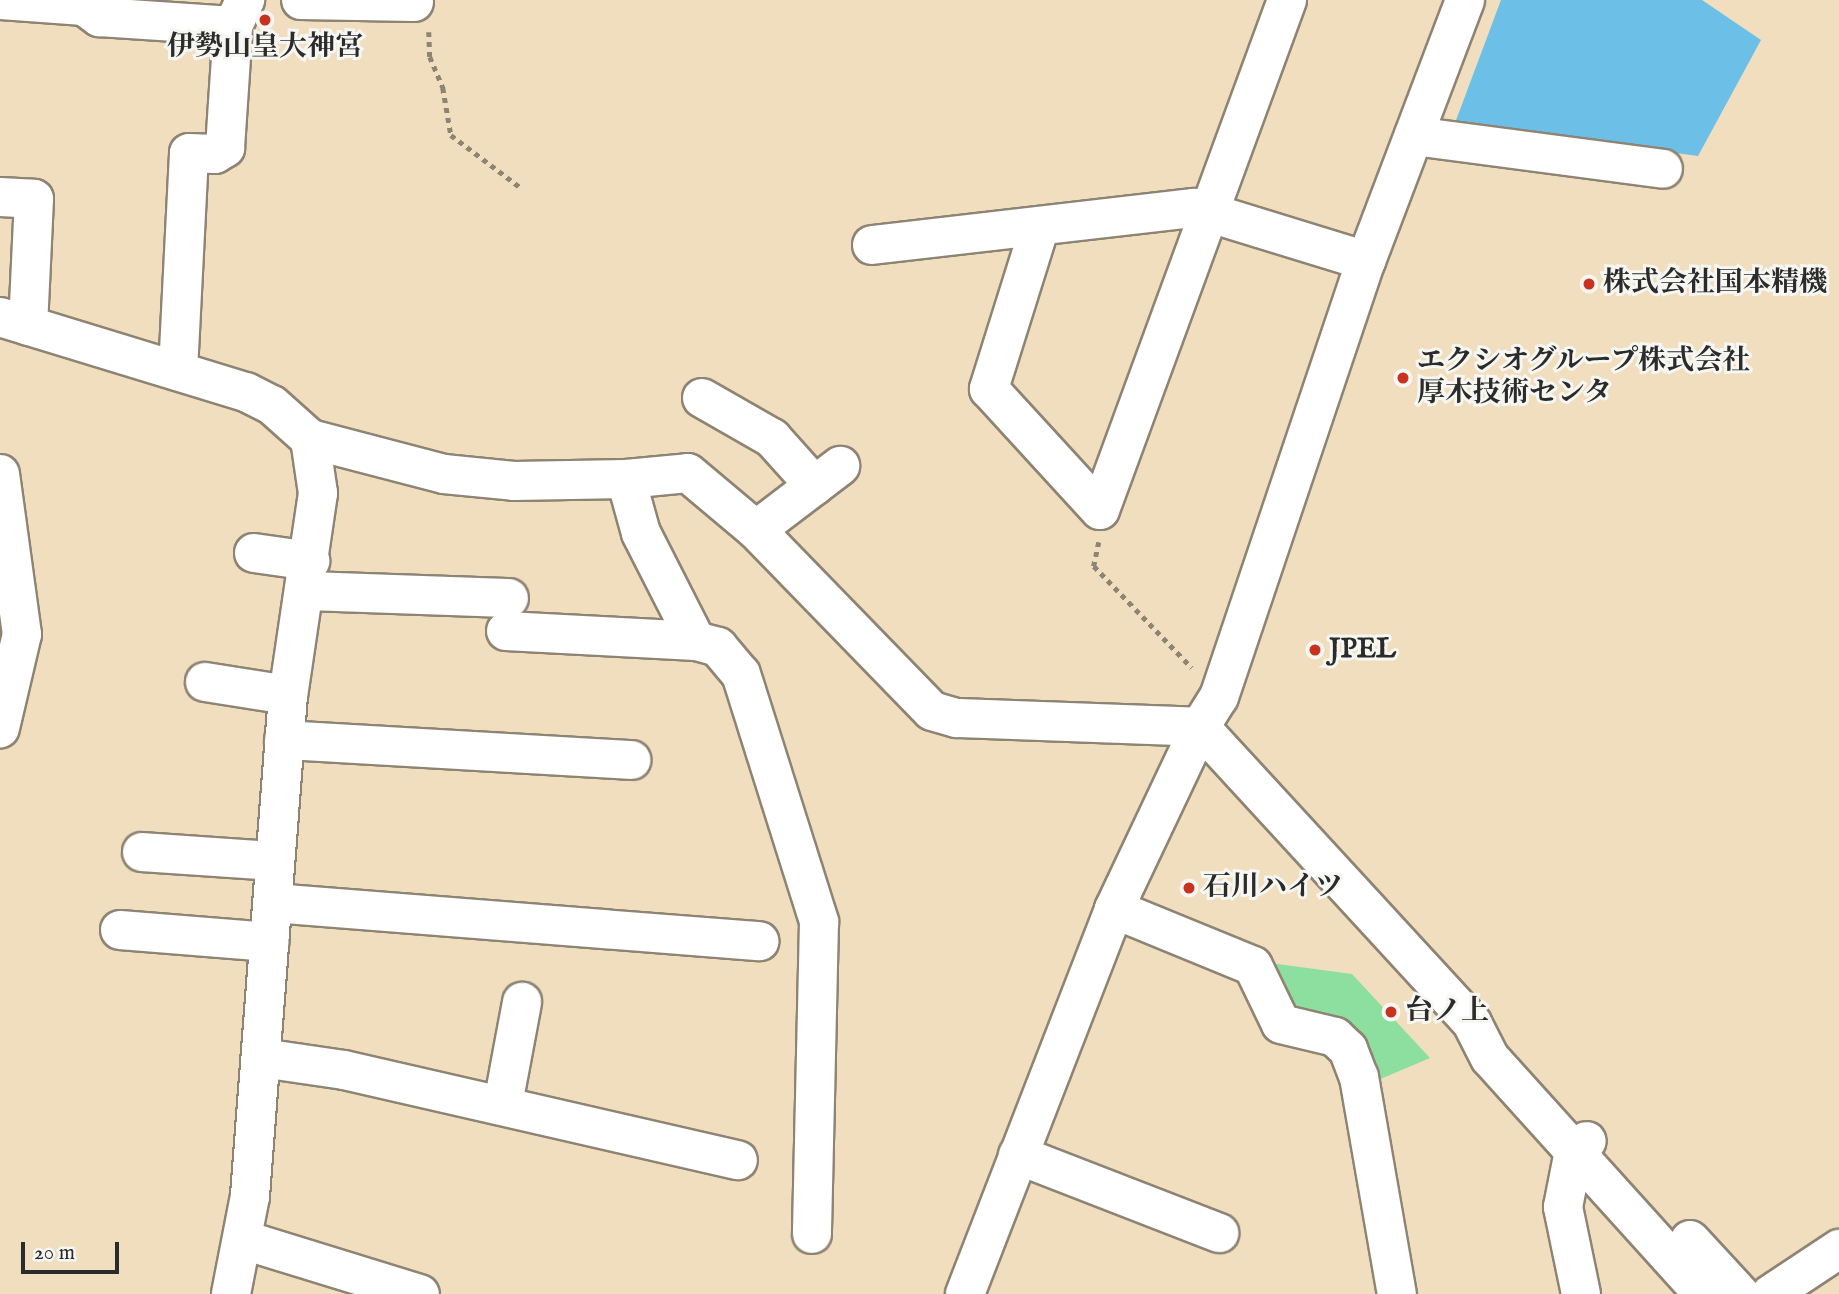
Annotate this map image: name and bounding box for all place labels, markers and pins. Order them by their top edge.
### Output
marker: 伊勢山皇大神宮 [257,12,273,28]
place label: 伊勢山皇大神宮 [167,31,363,65]
place label: 株式会社国本精機 [1603,267,1827,301]
marker: 株式会社国本精機 [1581,276,1597,292]
place label: エクシオグループ株式会社 厚木技術センタ [1417,345,1753,411]
marker: エクシオグループ株式会社 厚木技術センタ [1395,370,1411,386]
place label: JPEL [1329,633,1396,667]
marker: JPEL [1307,642,1323,658]
place label: 石川ハイツ [1203,871,1343,905]
marker: 石川ハイツ [1181,880,1197,896]
place label: 台ノ上 [1405,995,1489,1029]
marker: 台ノ上 [1383,1004,1399,1020]

